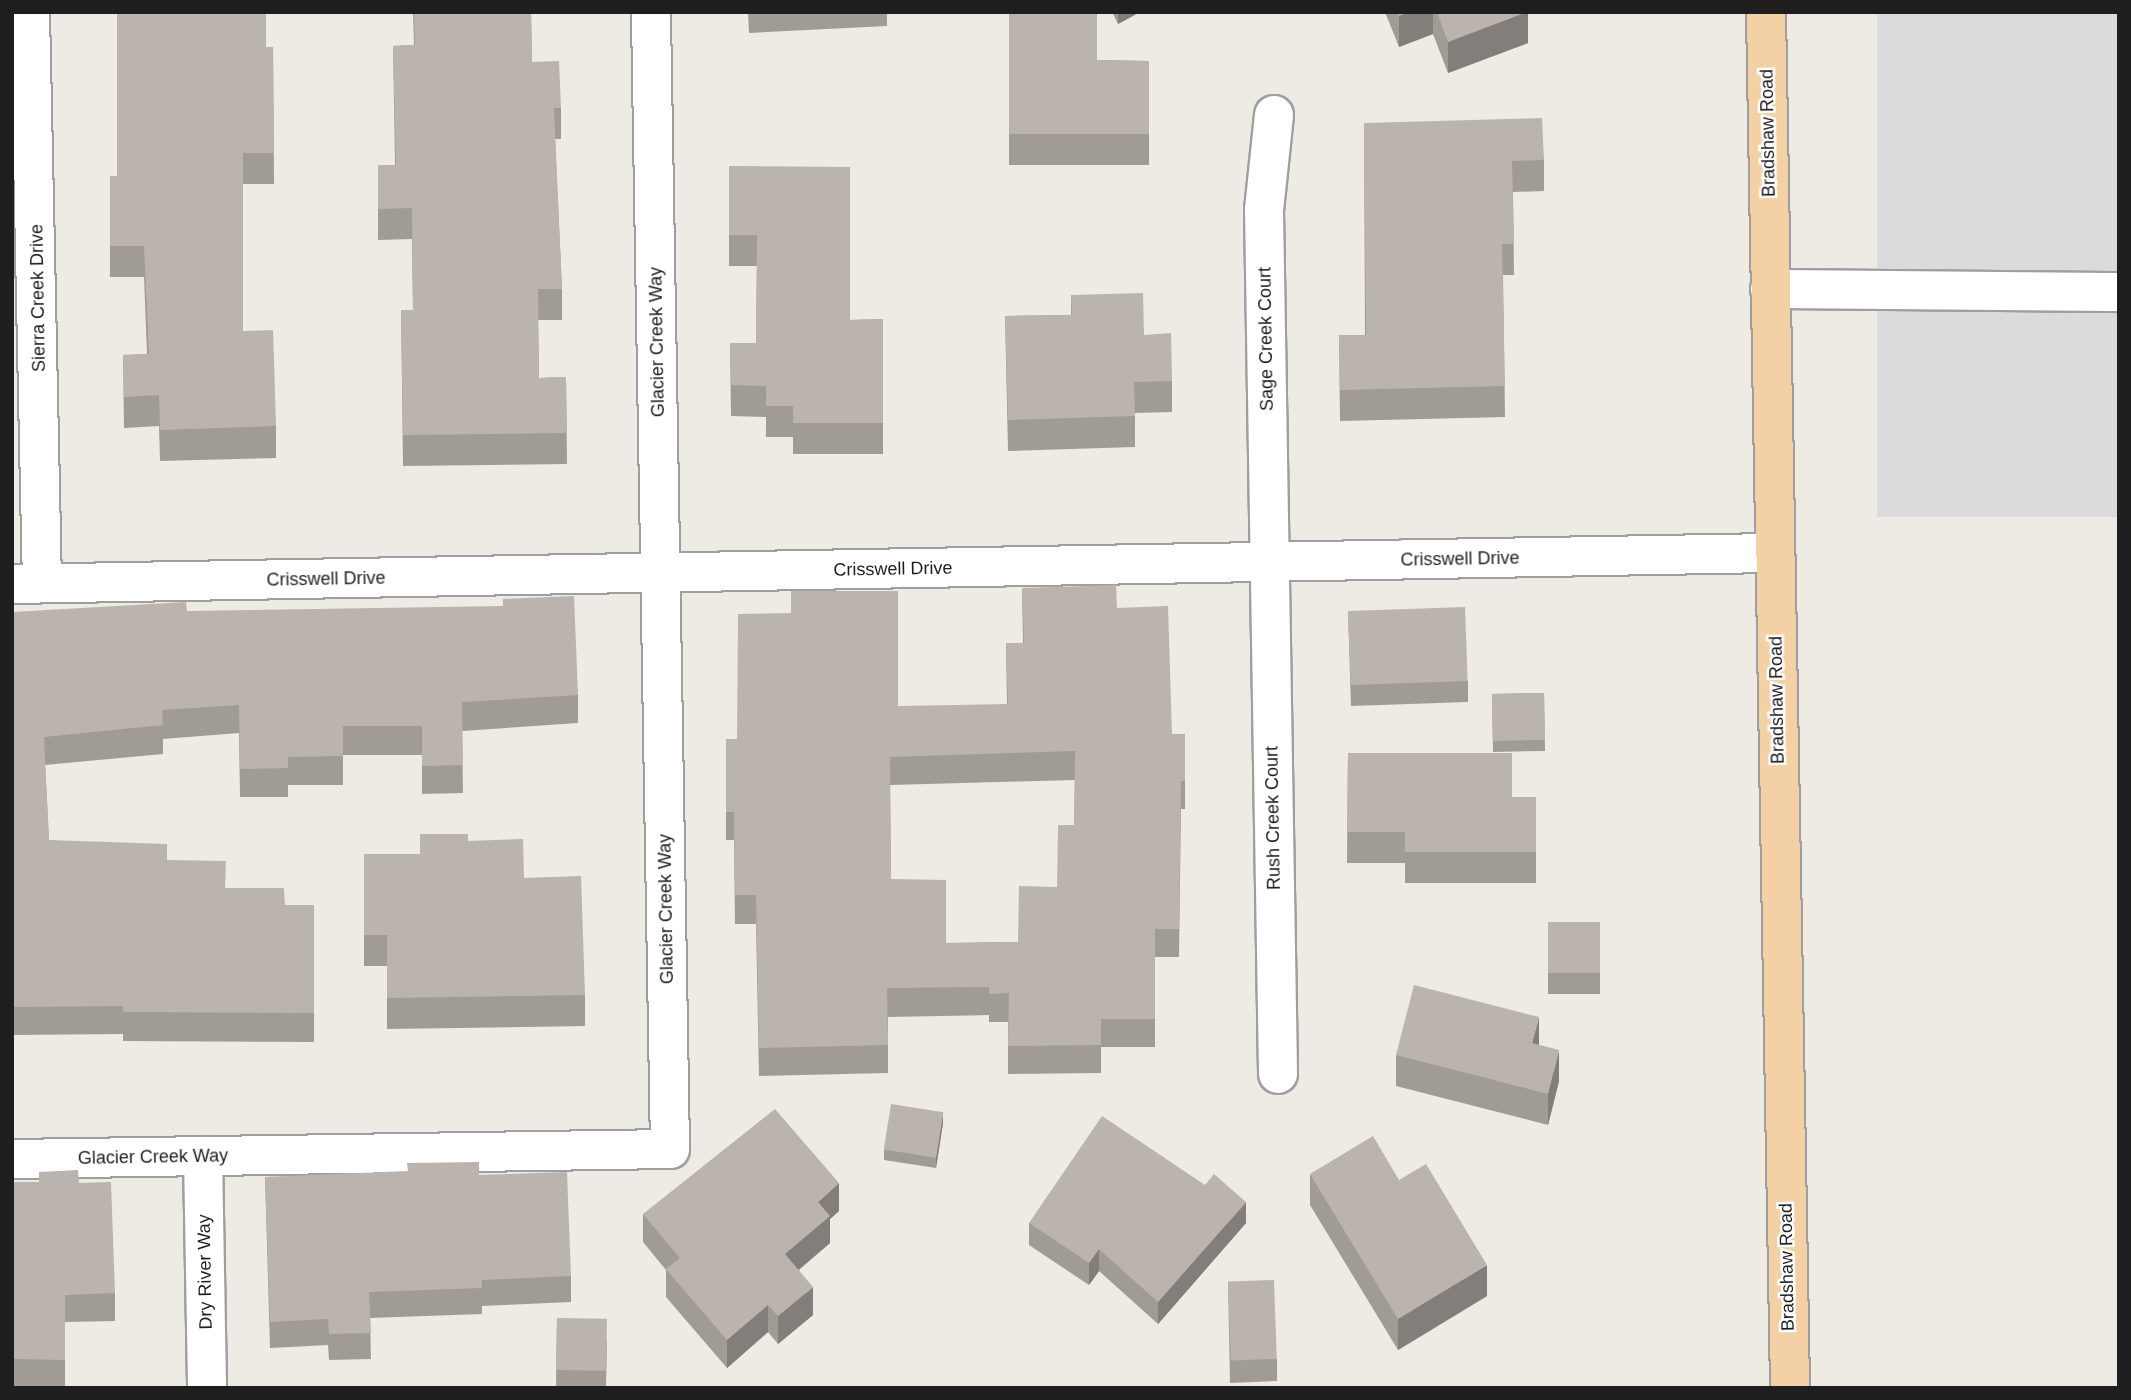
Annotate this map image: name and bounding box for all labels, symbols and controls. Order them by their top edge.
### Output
street label: Bradshaw Road [1756,69,1780,197]
street label: Sierra Creek Drive [26,224,50,372]
street label: Glacier Creek Way [645,267,669,417]
street label: Sage Creek Court [1254,267,1278,411]
street label: Crisswell Drive [1400,547,1520,571]
street label: Crisswell Drive [833,557,953,581]
street label: Crisswell Drive [266,567,386,591]
street label: Bradshaw Road [1765,636,1789,764]
street label: Rush Creek Court [1261,746,1285,890]
street label: Glacier Creek Way [654,834,678,984]
street label: Glacier Creek Way [78,1145,228,1169]
street label: Bradshaw Road [1775,1203,1799,1331]
street label: Dry River Way [193,1214,217,1330]

